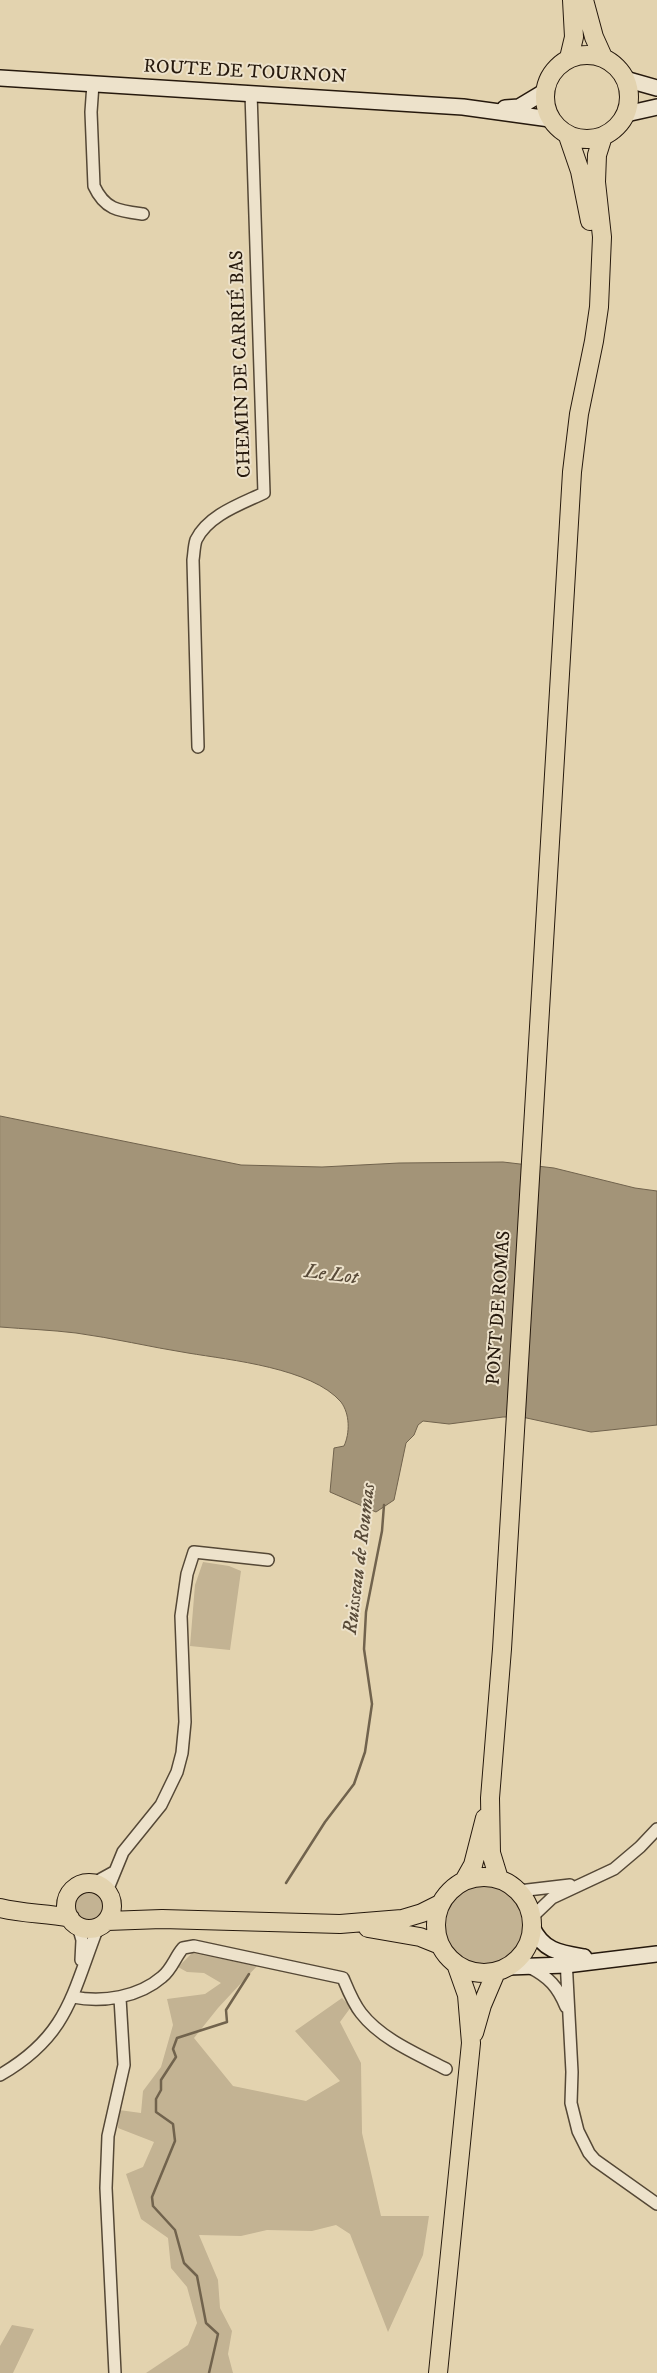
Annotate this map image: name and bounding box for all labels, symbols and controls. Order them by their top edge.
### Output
street label: ROUTE DE TOURNON [143,56,347,90]
street label: CHEMIN DE CARRIÉ BAS [227,250,257,478]
street label: PONT DE ROMAS [483,1230,517,1386]
water label: Le Lot [303,1261,359,1291]
water label: Ruisseau de Roumas [340,1482,382,1636]

